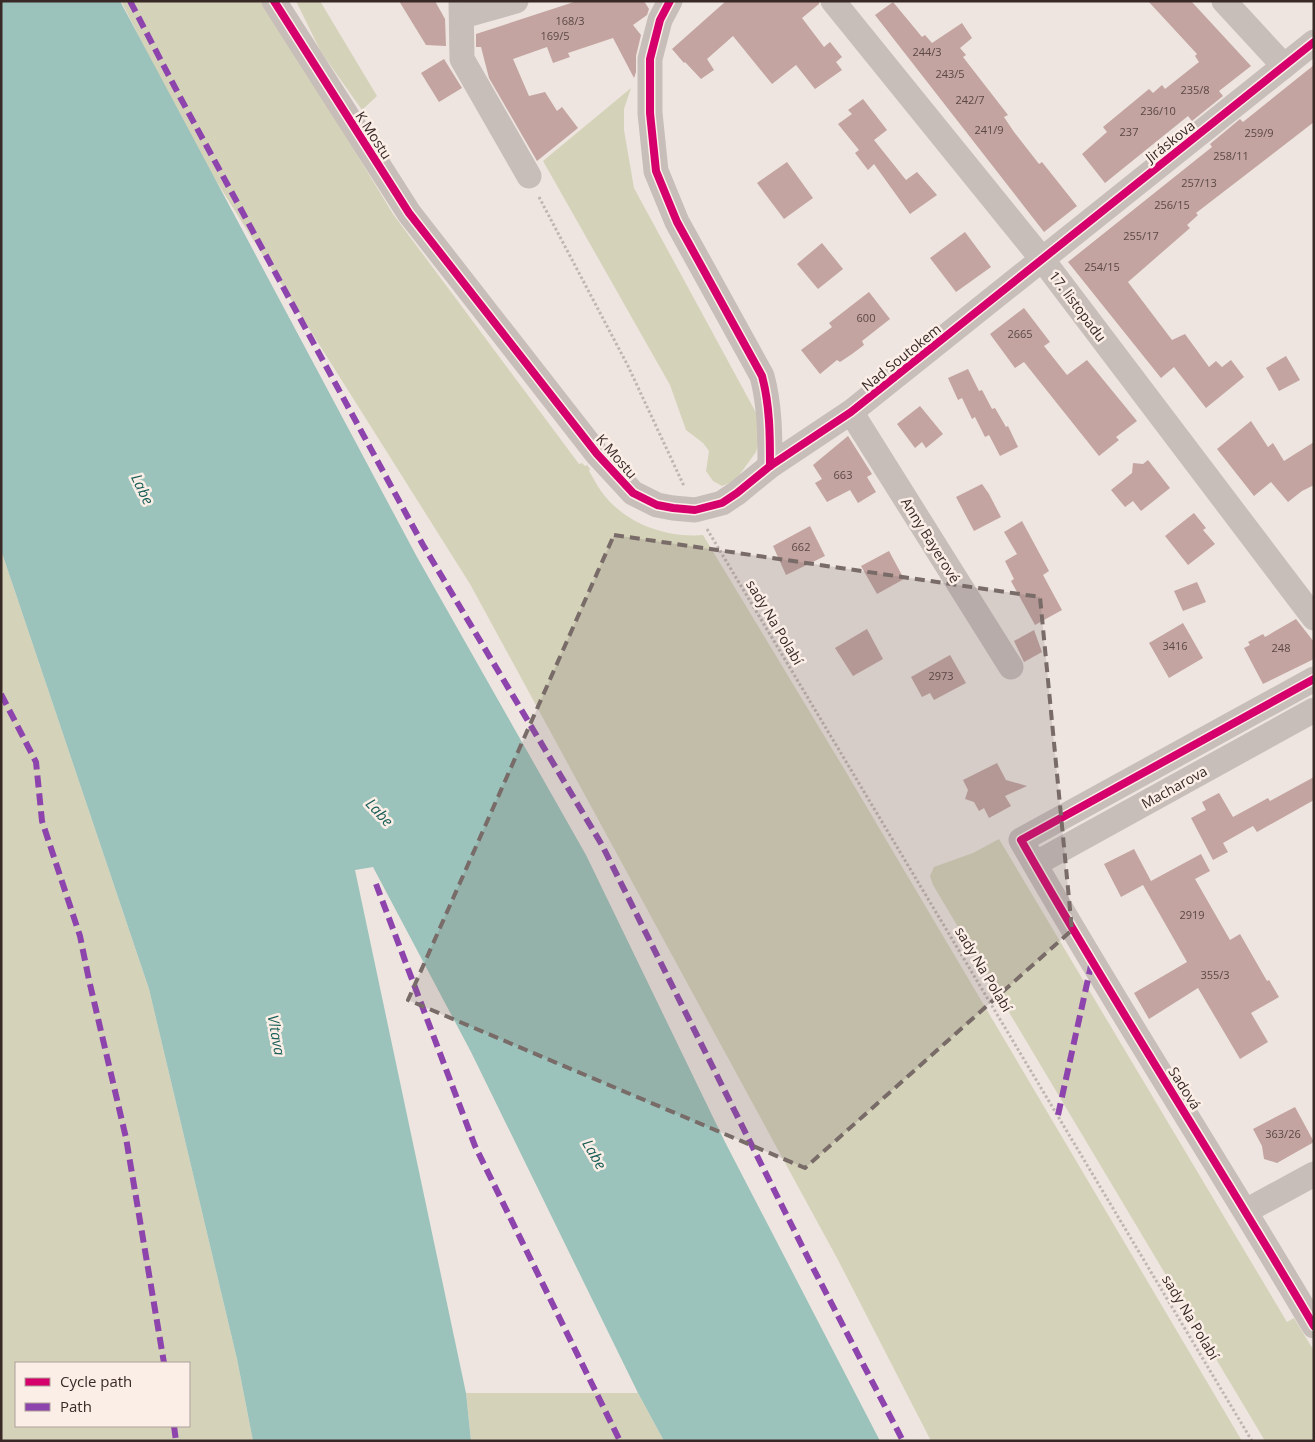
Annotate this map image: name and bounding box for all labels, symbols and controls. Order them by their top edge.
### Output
house number: 168/3 [555,13,585,28]
house number: 169/5 [540,28,570,43]
house number: 244/3 [912,44,942,59]
house number: 243/5 [935,66,965,81]
house number: 235/8 [1180,82,1210,97]
house number: 242/7 [955,92,985,107]
house number: 236/10 [1140,103,1176,118]
street label: K Mostu [351,107,397,163]
street label: Jiráskova [1140,116,1199,168]
house number: 241/9 [974,122,1004,137]
house number: 237 [1120,124,1138,139]
house number: 259/9 [1244,125,1274,140]
house number: 258/11 [1213,148,1249,163]
house number: 257/13 [1181,175,1217,190]
house number: 256/15 [1154,197,1190,212]
house number: 255/17 [1123,228,1159,243]
house number: 254/15 [1084,259,1120,274]
street label: 17. listopadu [1045,267,1111,345]
house number: 600 [857,310,875,325]
street label: Nad Soutokem [857,319,945,395]
house number: 2665 [1007,326,1033,341]
street label: K Mostu [592,430,642,482]
house number: 663 [834,467,852,482]
water label: Labe [127,470,159,508]
street label: Anny Bayerové [897,494,965,586]
house number: 662 [792,539,810,554]
street label: sady Na Polabí [742,576,808,668]
house number: 3416 [1162,638,1188,653]
house number: 248 [1272,640,1290,655]
house number: 2973 [928,668,954,683]
street label: Macharova [1138,761,1210,813]
water label: Labe [362,794,399,831]
house number: 2919 [1179,907,1205,922]
street label: sady Na Polabí [951,923,1017,1015]
house number: 355/3 [1200,967,1230,982]
water label: Vltava [264,1013,290,1057]
street label: Sadová [1164,1063,1206,1113]
house number: 363/26 [1265,1126,1301,1141]
water label: Labe [578,1135,612,1173]
street label: sady Na Polabí [1158,1271,1224,1363]
legend [15,1362,190,1427]
text: Cycle path [60,1371,132,1391]
text: Path [60,1396,92,1416]

